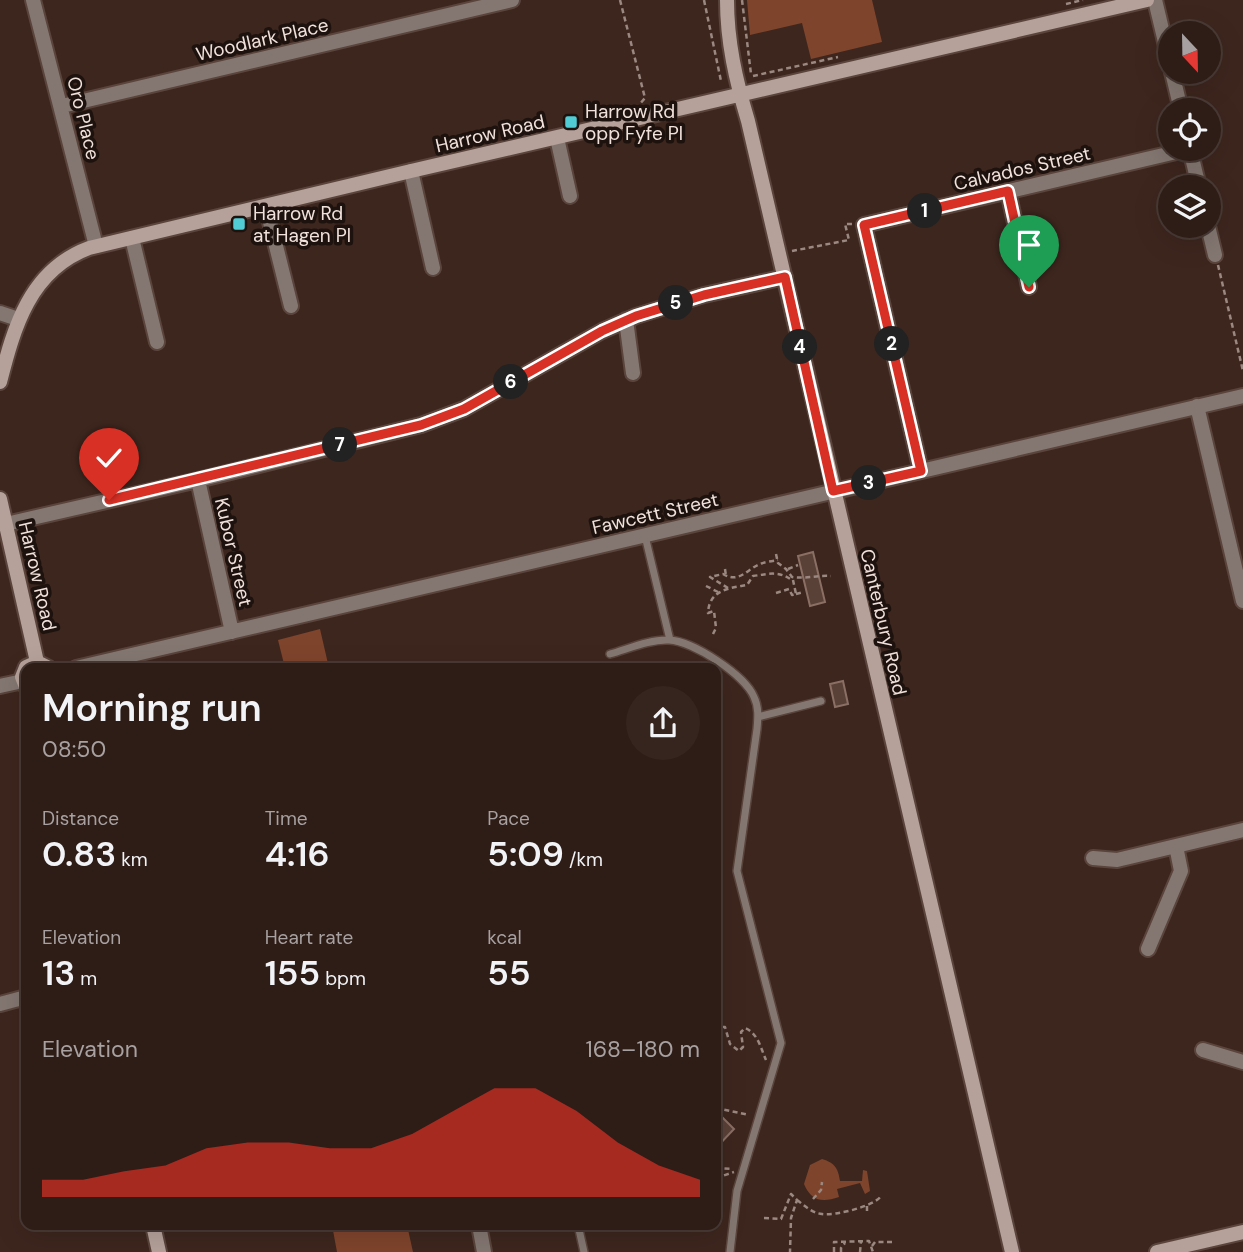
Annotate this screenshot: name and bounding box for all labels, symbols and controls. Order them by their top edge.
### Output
street label: Woodlark Place [193,12,331,67]
north arrow [1158,21,1222,84]
map controls [1158,21,1221,238]
street label: Oro Place [61,74,106,162]
button: locate [1158,98,1221,161]
place label: Harrow Rd opp Fyfe Pl [585,99,683,146]
street label: Harrow Road [433,109,547,158]
marker: Harrow Rd opp Fyfe Pl [563,114,579,130]
street label: Calvados Street [951,141,1093,196]
button: layers [1158,175,1221,238]
pin: 1 [908,194,942,228]
text: 1 [921,198,928,223]
place label: Harrow Rd at Hagen Pl [253,201,351,248]
pin [999,215,1059,287]
marker: Harrow Rd at Hagen Pl [231,216,247,232]
icon: arrive [1010,226,1048,264]
pin: 5 [658,286,694,320]
text: 5 [670,290,681,315]
pin: 2 [874,326,910,362]
pin: 4 [782,330,818,364]
text: 2 [886,331,897,356]
text: 4 [793,334,806,359]
pin: 6 [494,364,528,400]
text: 6 [504,369,517,394]
pin [79,428,139,500]
pin: 7 [322,428,358,462]
text: 7 [334,432,345,457]
icon: check [90,439,128,477]
pin: 3 [852,466,886,500]
text: 3 [863,470,874,495]
street label: Fawcett Street [589,487,721,540]
street label: Kubor Street [209,495,258,609]
street label: Harrow Road [13,519,62,633]
street label: Canterbury Road [855,546,913,698]
text: Morning run [42,683,262,733]
button: share [626,686,700,760]
text: 08:50 [42,734,106,764]
text: Distance [42,806,119,831]
text: Time [265,806,308,831]
text: Pace [487,806,530,831]
text: 0.83 [42,831,116,877]
text: 4:16 [265,831,330,877]
text: 5:09 [487,831,564,877]
text: km [116,847,148,872]
text: /km [564,847,603,872]
text: Elevation [42,925,121,950]
text: Heart rate [265,925,353,950]
text: kcal [487,925,522,950]
text: 13 [42,950,75,996]
text: 155 [265,950,320,996]
text: 55 [487,950,531,996]
text: m [75,966,97,991]
text: bpm [320,966,366,991]
text: Elevation [42,1034,138,1064]
text: 168–180 m [586,1034,700,1064]

